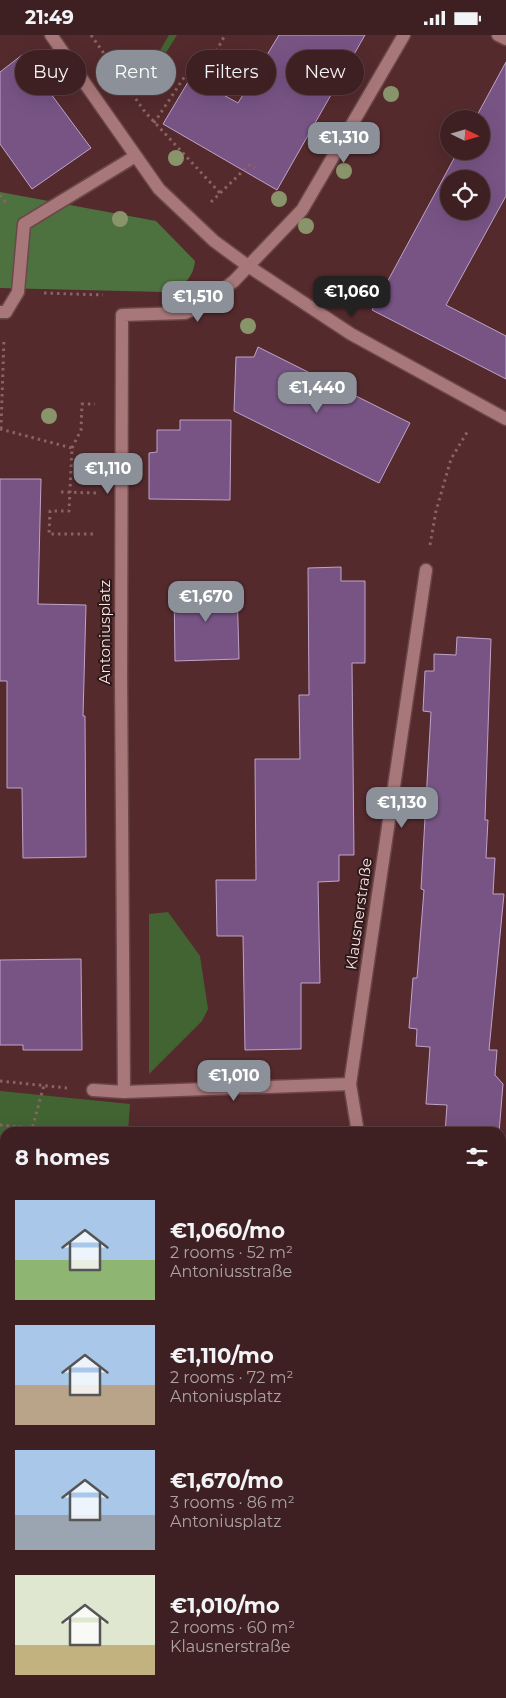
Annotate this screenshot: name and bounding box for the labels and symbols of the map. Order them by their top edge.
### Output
north arrow [440,110,490,160]
pin: €1,310 [303,121,385,164]
pin: €1,060 [311,275,393,318]
pin: €1,510 [157,281,239,323]
pin: €1,440 [276,371,358,414]
pin: €1,110 [67,453,149,495]
street label: Antoniusplatz [95,579,114,684]
pin: €1,670 [165,581,247,623]
pin: €1,130 [361,787,443,829]
street label: Klausnerstraße [341,857,376,971]
pin: €1,010 [193,1059,275,1102]

